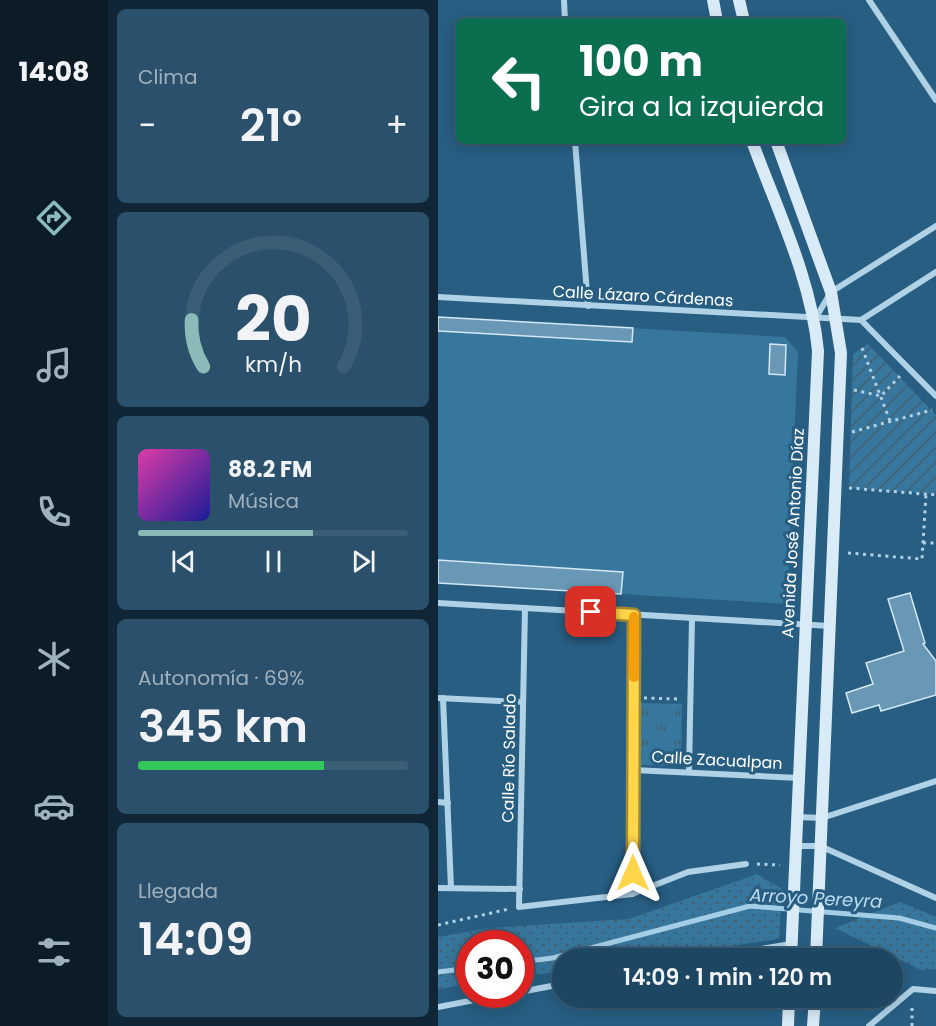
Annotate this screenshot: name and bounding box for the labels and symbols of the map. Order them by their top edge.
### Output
street label: Calle Lázaro Cárdenas [552,280,734,312]
street label: Avenida José Antonio Díaz [776,427,810,639]
pin [565,586,616,637]
street label: Calle Río Salado [496,693,522,823]
street label: Calle Zacualpan [651,745,783,775]
position arrow [601,841,665,905]
water label: Arroyo Pereyra [748,882,883,914]
speed limit sign: 30 [456,930,534,1008]

